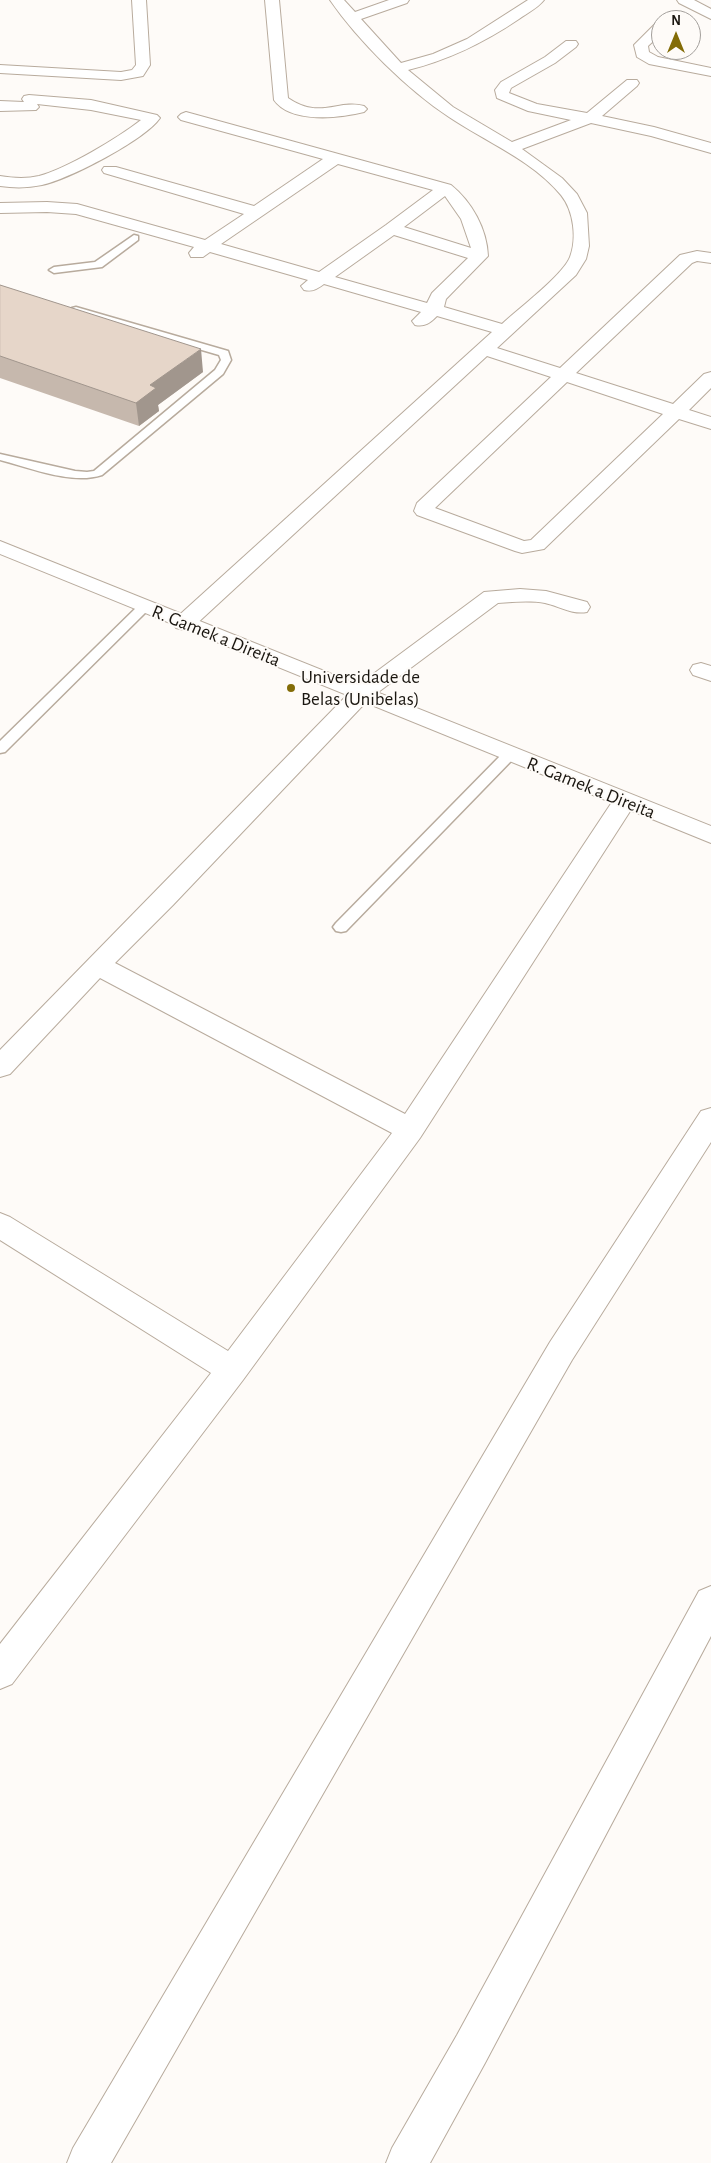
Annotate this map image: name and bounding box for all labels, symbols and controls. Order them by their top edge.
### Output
north arrow [651,10,701,60]
text: N [671,14,681,28]
street label: R. Gamek a Direita [148,600,284,672]
place label: Universidade de Belas (Unibelas) [301,666,420,710]
marker: Universidade de Belas (Unibelas) [285,682,297,694]
street label: R. Gamek a Direita [523,752,659,824]

